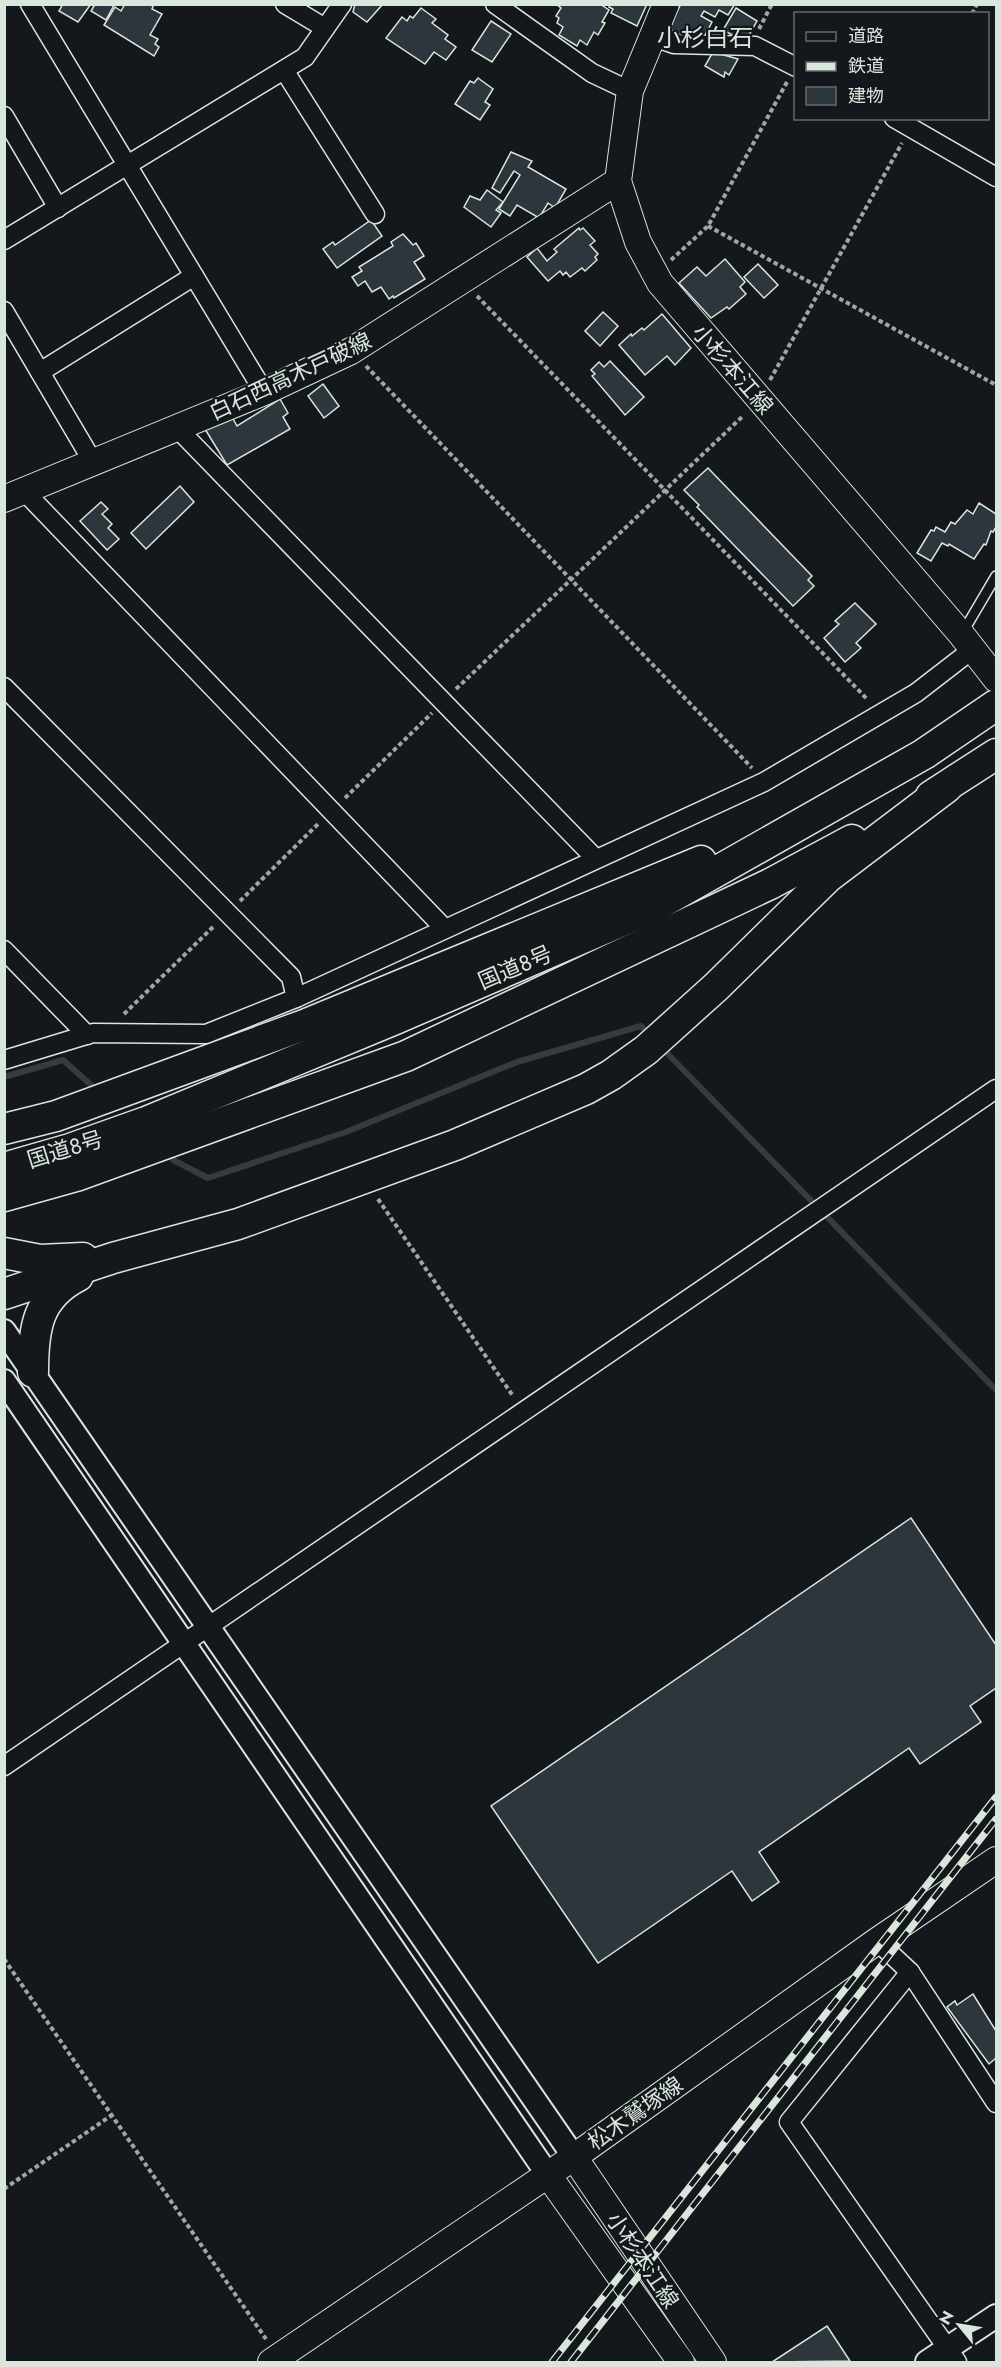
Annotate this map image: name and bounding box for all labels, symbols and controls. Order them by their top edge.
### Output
legend [794,12,989,120]
district label: 小杉白石 [657,20,753,55]
text: 道路 [848,23,884,49]
text: 鉄道 [848,53,884,79]
text: 建物 [848,83,884,109]
street label: 小杉本江線 [685,317,781,421]
street label: 白石西高木戸破線 [203,324,377,428]
street label: 国道8号 [473,937,557,997]
street label: 国道8号 [23,1122,107,1176]
street label: 松木鷲塚線 [581,2068,689,2158]
street label: 小杉本江線 [599,2205,687,2315]
north arrow [929,2295,989,2355]
text: N [933,2306,960,2329]

